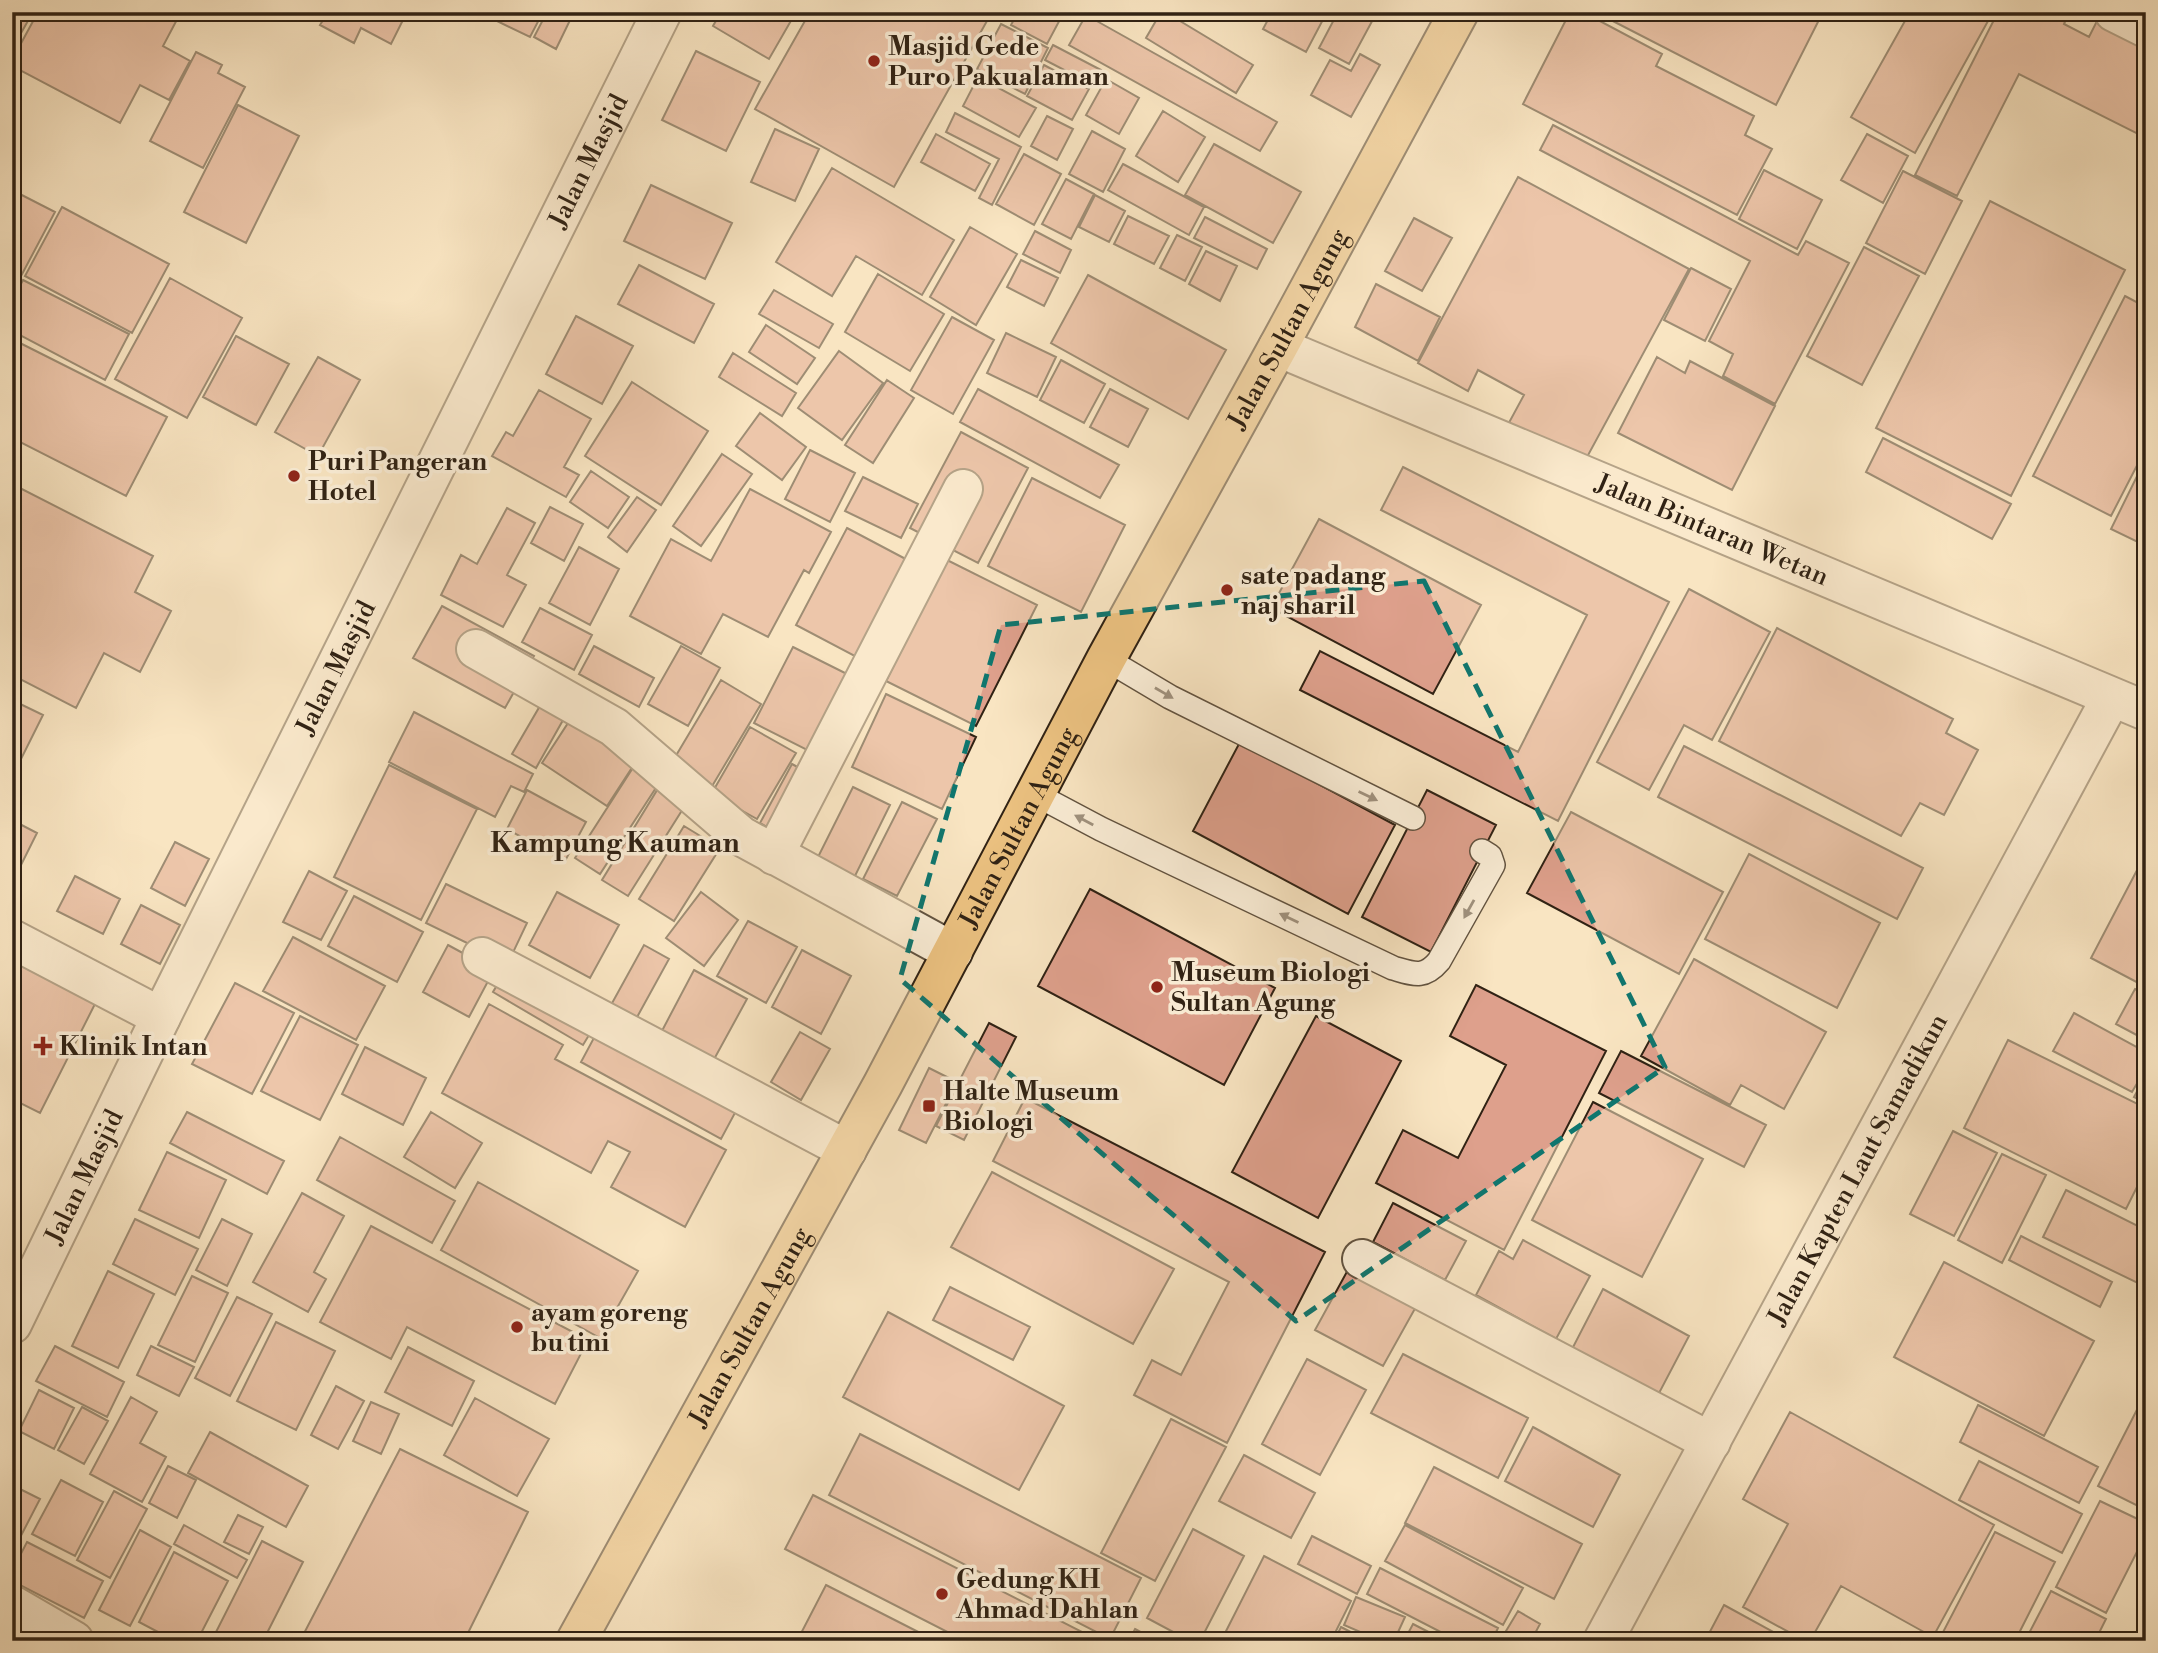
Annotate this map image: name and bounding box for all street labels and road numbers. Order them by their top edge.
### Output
street label: Jalan Masjid [542,89,636,234]
street label: Jalan Sultan Agung [1221,223,1356,435]
street label: Jalan Bintaran Wetan [1590,467,1833,593]
street label: Jalan Masjid [289,595,383,741]
street label: Jalan Sultan Agung [952,721,1085,935]
street label: Jalan Kapten Laut Samadikun [1761,1008,1955,1332]
street label: Jalan Masjid [38,1104,131,1250]
street label: Jalan Sultan Agung [682,1221,818,1433]

